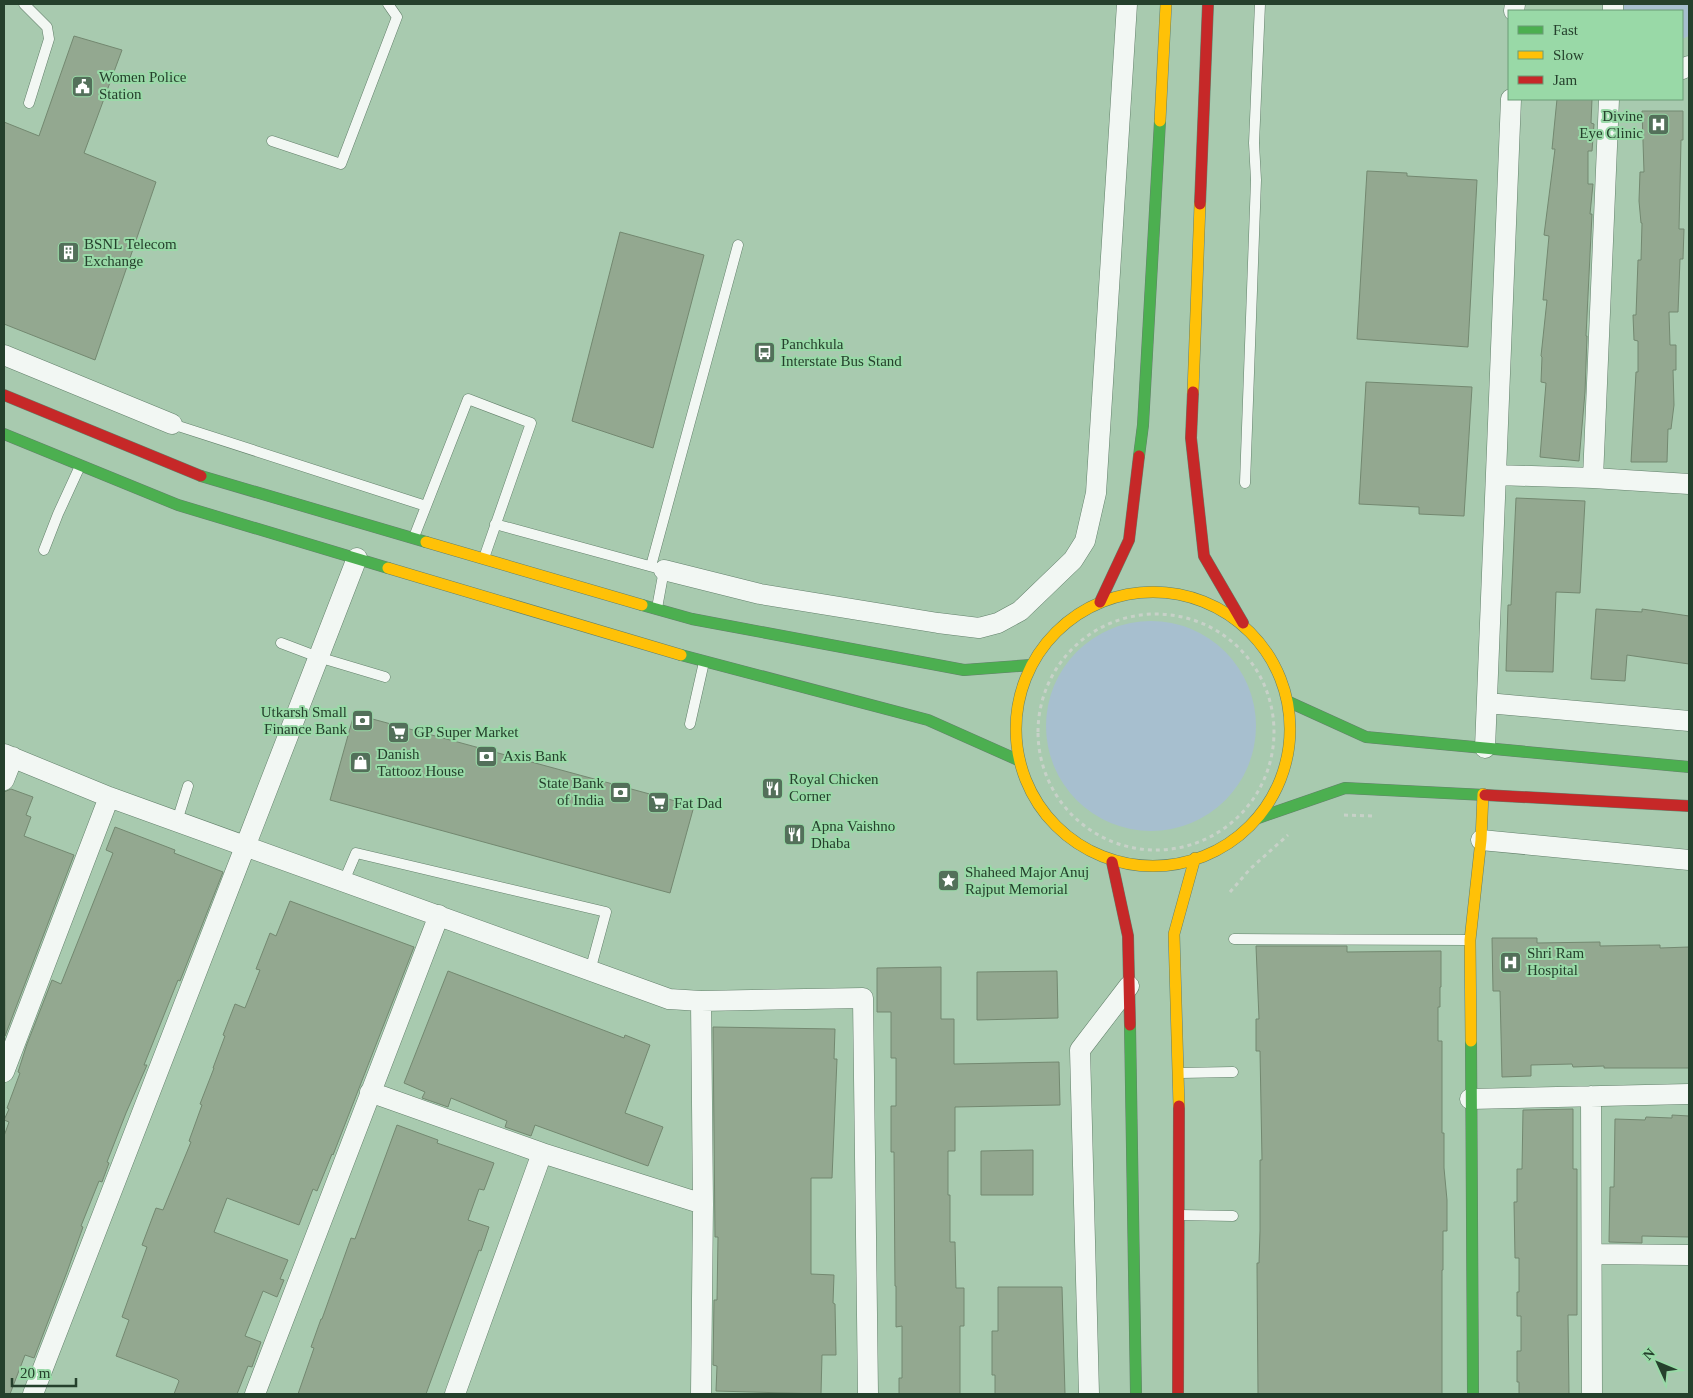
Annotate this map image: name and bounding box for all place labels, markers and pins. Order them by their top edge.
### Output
place label: Women Police Station [99,69,187,102]
public building icon: Women Police Station [71,74,95,98]
place label: Divine Eye Clinic [1579,108,1643,141]
hospital icon: Divine Eye Clinic [1647,113,1671,137]
place label: BSNL Telecom Exchange [84,236,177,269]
building icon: BSNL Telecom Exchange [56,241,80,265]
place label: Panchkula Interstate Bus Stand [781,336,902,369]
bus stop icon: Panchkula Interstate Bus Stand [753,341,777,365]
place label: Utkarsh Small Finance Bank [261,704,347,737]
bank icon: Utkarsh Small Finance Bank [351,709,375,733]
supermarket icon: GP Super Market [386,720,410,744]
place label: GP Super Market [414,724,519,740]
bank icon: Axis Bank [475,744,499,768]
place label: Danish Tattooz House [377,746,464,779]
place label: Axis Bank [503,748,567,764]
shop icon: Danish Tattooz House [349,751,373,775]
place label: Royal Chicken Corner [789,771,879,804]
place label: State Bank of India [539,775,604,808]
restaurant icon: Royal Chicken Corner [761,776,785,800]
bank icon: State Bank of India [608,780,632,804]
supermarket icon: Fat Dad [646,791,670,815]
place label: Fat Dad [674,795,722,811]
place label: Apna Vaishno Dhaba [811,818,895,851]
restaurant icon: Apna Vaishno Dhaba [783,823,807,847]
place label: Shaheed Major Anuj Rajput Memorial [965,864,1089,897]
place icon: Shaheed Major Anuj Rajput Memorial [937,869,961,893]
place label: Shri Ram Hospital [1527,945,1584,978]
hospital icon: Shri Ram Hospital [1499,950,1523,974]

